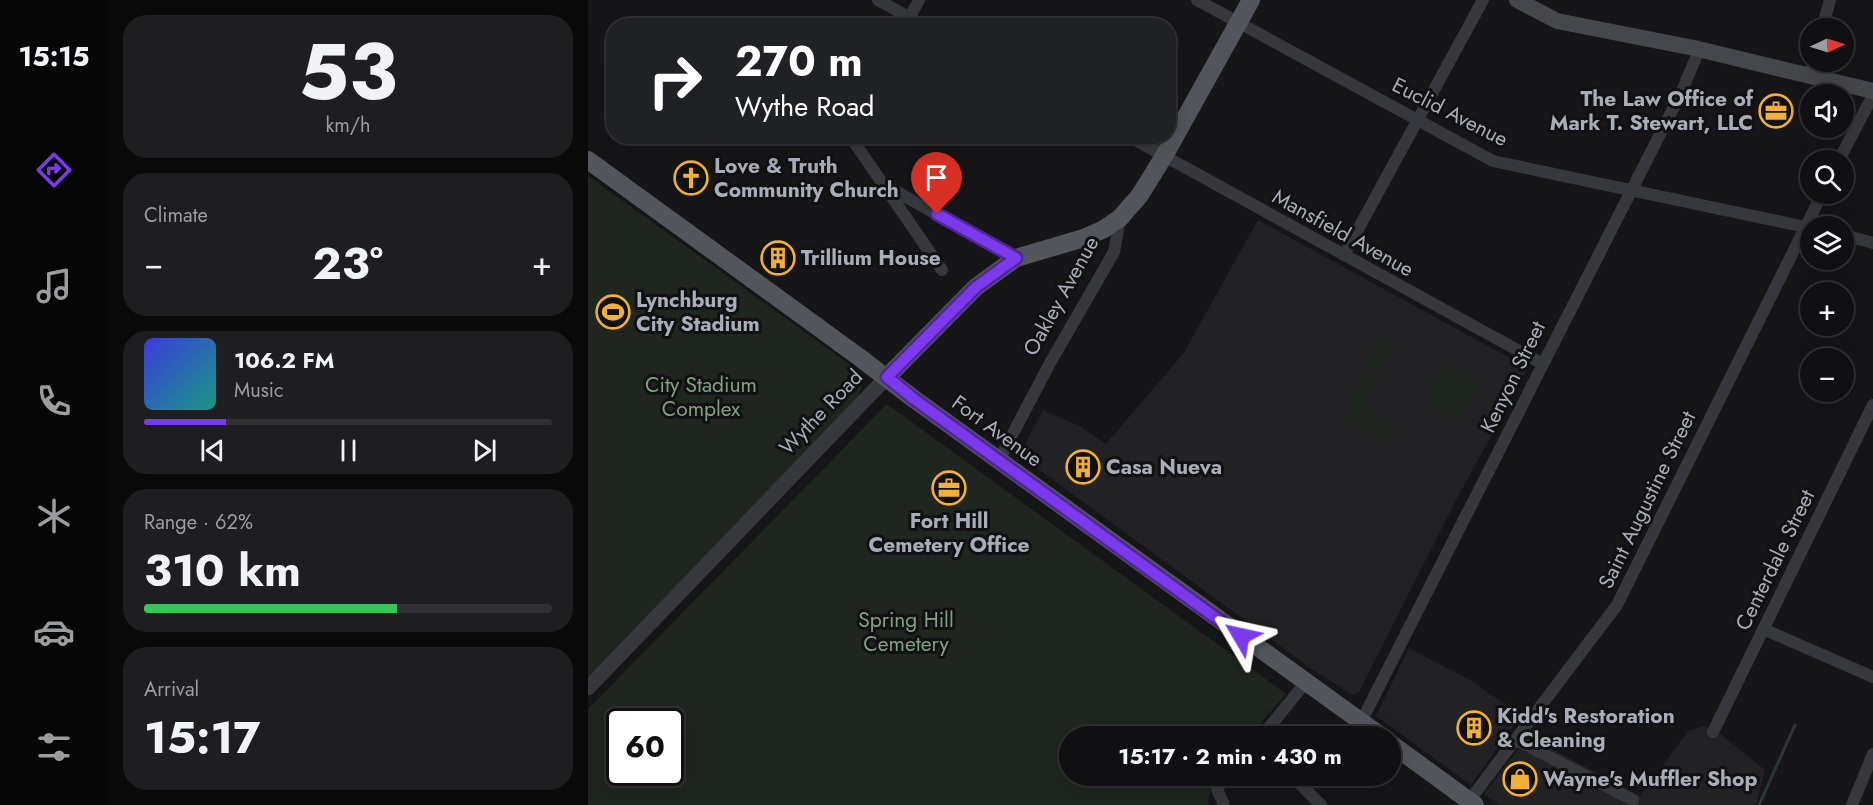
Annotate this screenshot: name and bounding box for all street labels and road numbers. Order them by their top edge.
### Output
street label: Euclid Avenue [1387,70,1513,154]
street label: Mansfield Avenue [1267,182,1419,284]
street label: Oakley Avenue [1016,231,1106,361]
street label: Kenyon Street [1473,316,1553,438]
street label: Wythe Road [773,363,869,461]
street label: Fort Avenue [946,388,1049,474]
street label: Saint Augustine Street [1591,406,1703,594]
street label: Centerdale Street [1728,484,1822,636]

